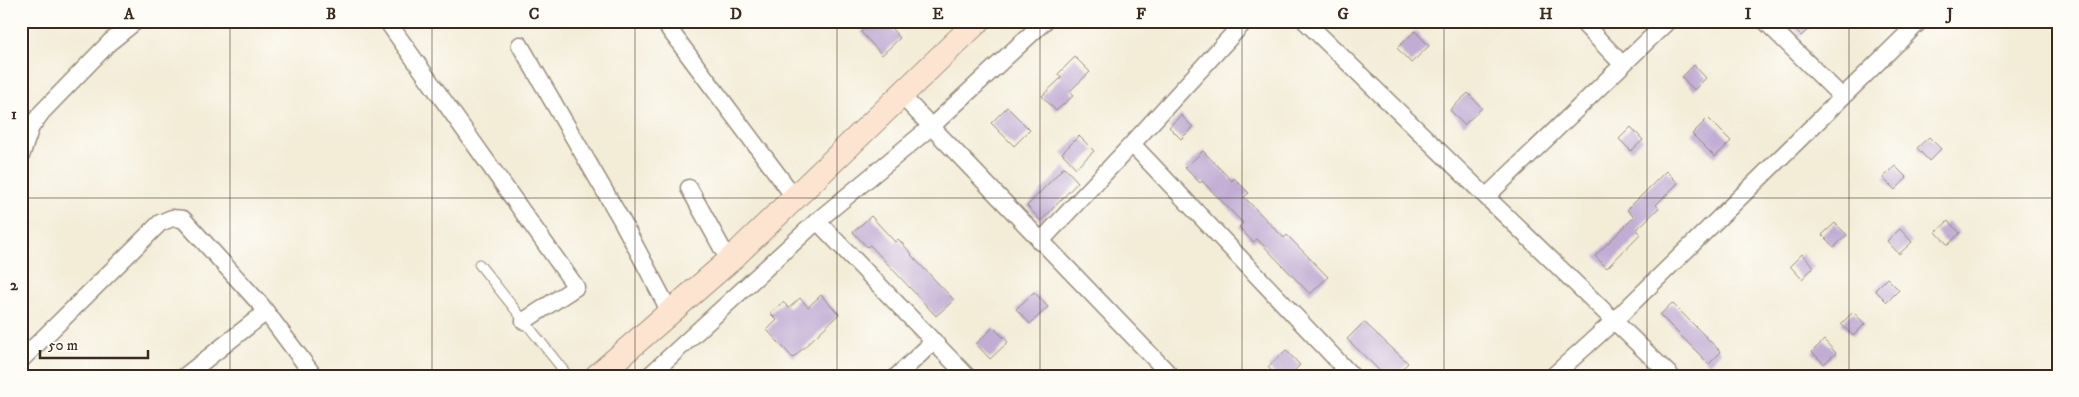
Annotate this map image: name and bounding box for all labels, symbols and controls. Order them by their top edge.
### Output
text: A [123,4,135,24]
text: B [326,4,336,24]
text: C [529,4,539,24]
text: D [730,4,742,24]
text: E [932,4,944,24]
text: F [1136,4,1146,24]
text: G [1337,4,1349,24]
text: H [1539,4,1553,24]
text: I [1745,4,1752,24]
text: J [1945,4,1954,24]
text: 1 [11,104,17,124]
text: 2 [10,275,19,295]
scale bar [40,327,148,359]
text: 50 m [48,336,78,355]

